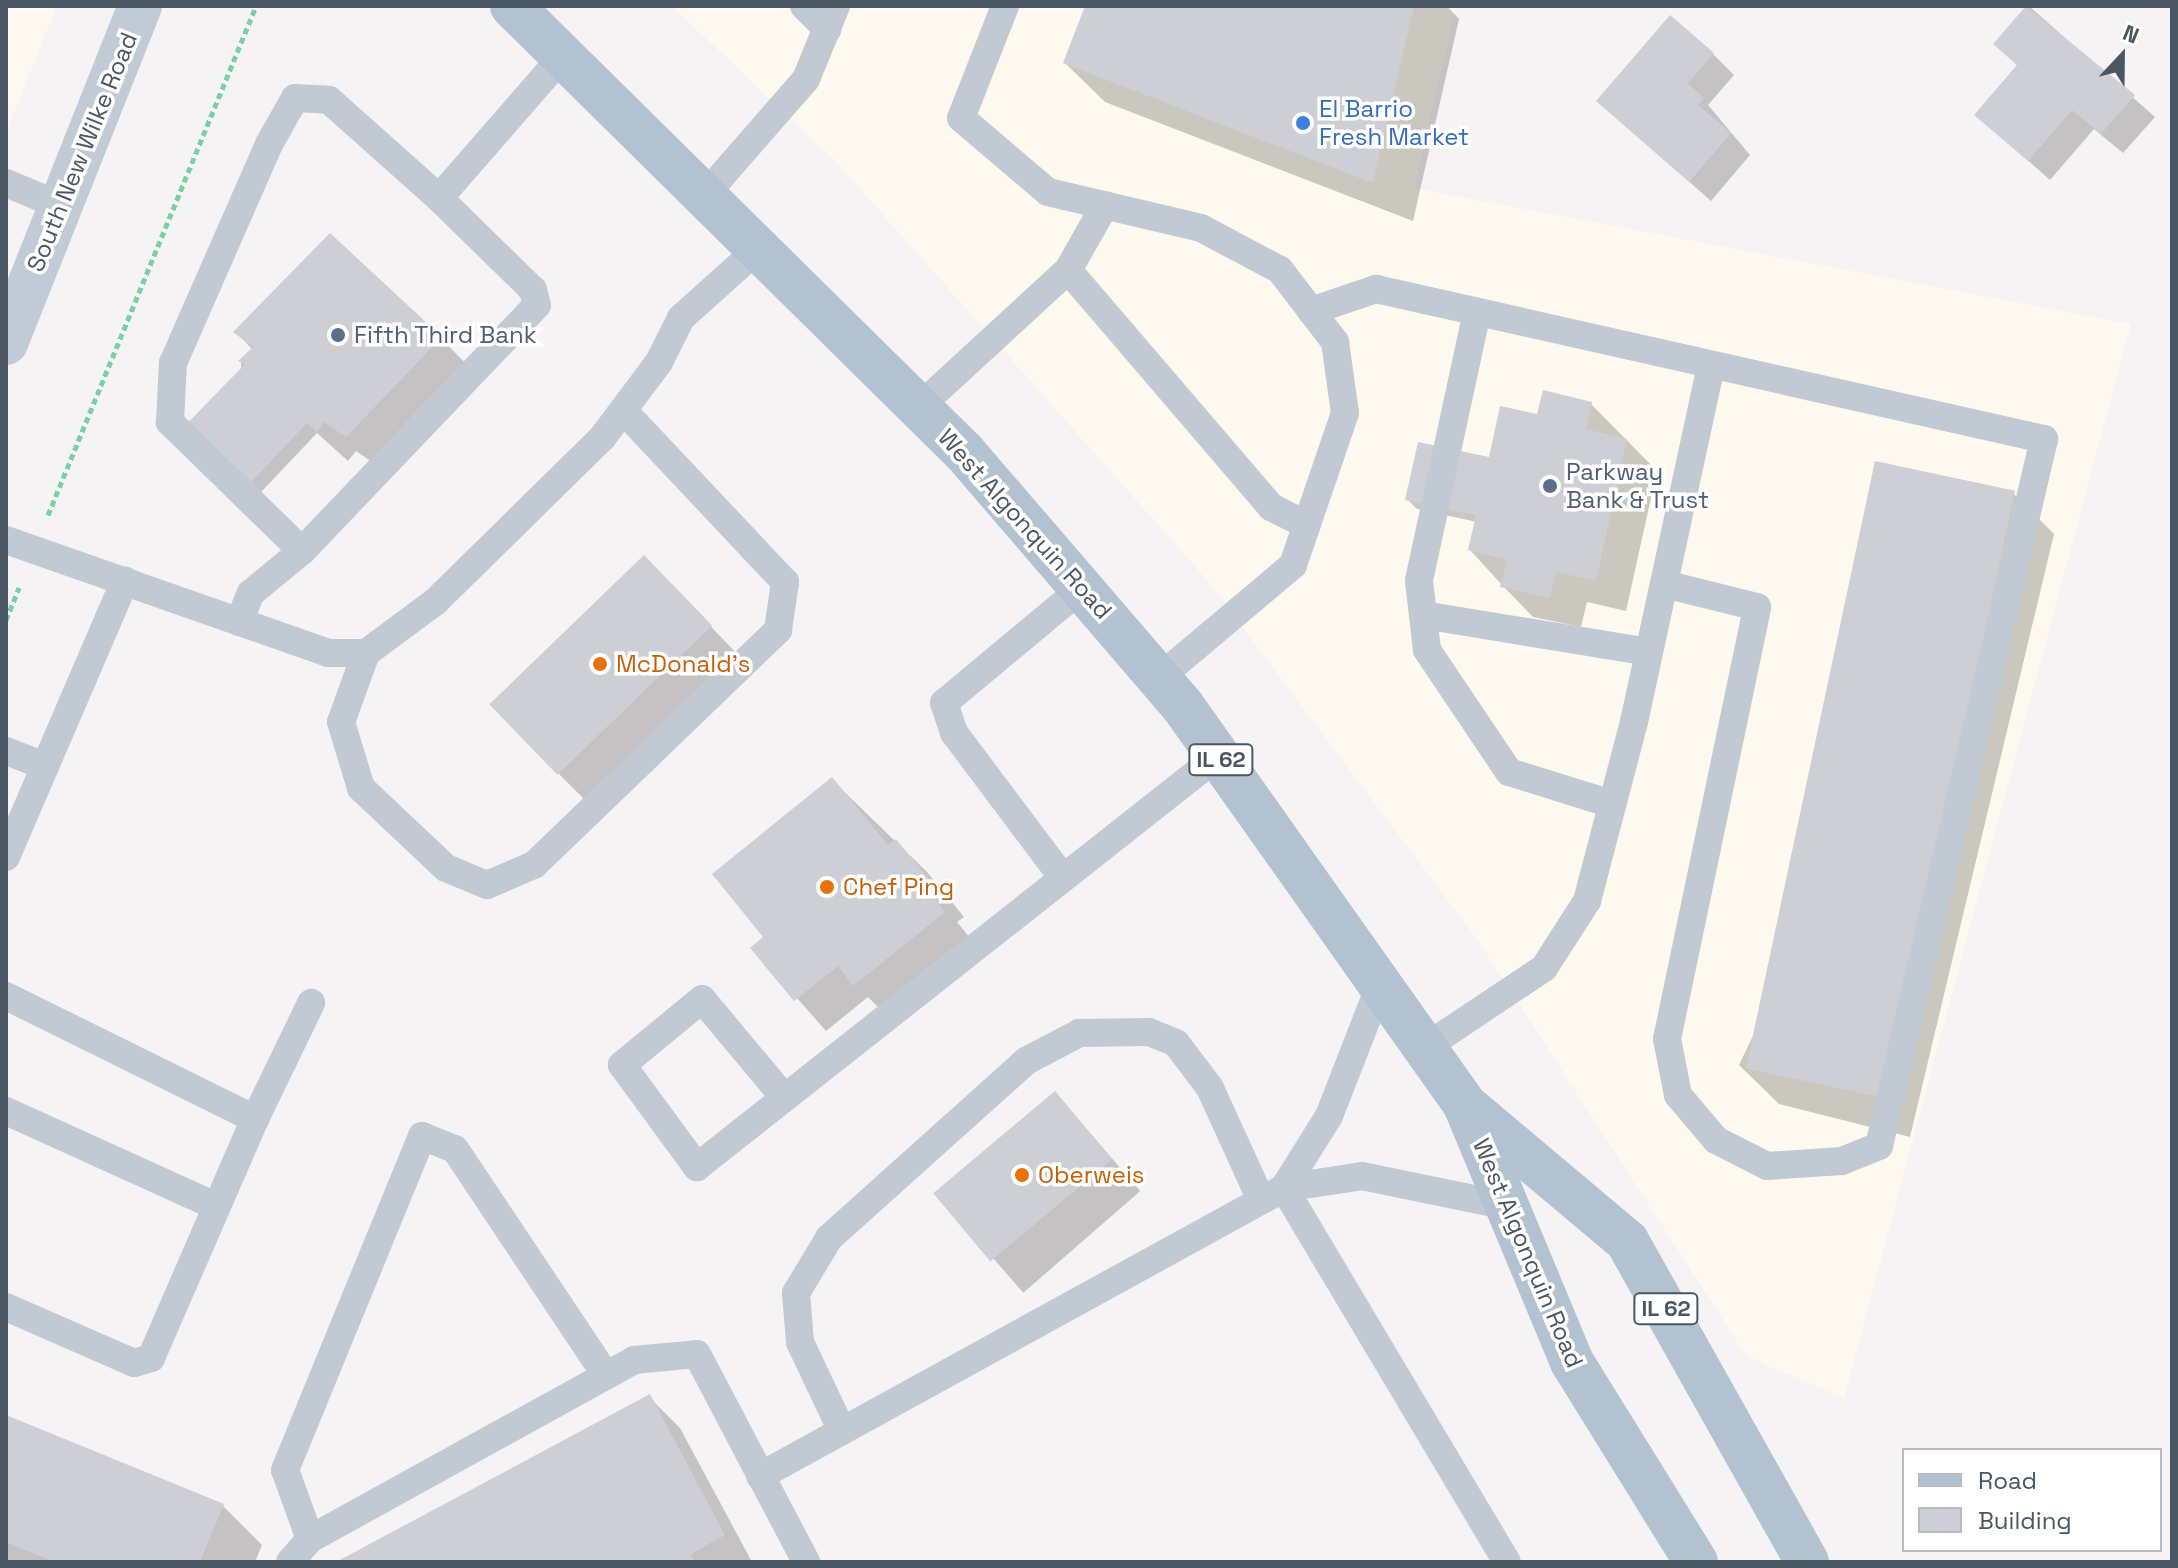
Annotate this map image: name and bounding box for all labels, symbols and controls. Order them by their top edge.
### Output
north arrow [2082,16,2162,96]
text: N [2119,18,2143,49]
street label: South New Wilke Road [21,28,143,276]
place label: El Barrio Fresh Market [1319,95,1469,151]
marker: El Barrio Fresh Market [1294,114,1312,132]
place label: Fifth Third Bank [354,321,537,349]
marker: Fifth Third Bank [329,326,347,344]
street label: West Algonquin Road [932,423,1118,625]
place label: Parkway Bank & Trust [1566,458,1710,514]
marker: Parkway Bank & Trust [1541,477,1559,495]
place label: McDonald's [616,650,750,678]
marker: McDonald's [591,655,609,673]
road number: IL 62 [1187,742,1255,778]
place label: Chef Ping [843,873,954,901]
marker: Chef Ping [818,878,836,896]
street label: West Algonquin Road [1467,1134,1589,1372]
place label: Oberweis [1038,1161,1144,1189]
marker: Oberweis [1013,1166,1031,1184]
road number: IL 62 [1632,1291,1700,1327]
legend [1902,1448,2162,1552]
text: Road [1978,1465,2037,1496]
text: Building [1978,1505,2072,1536]

